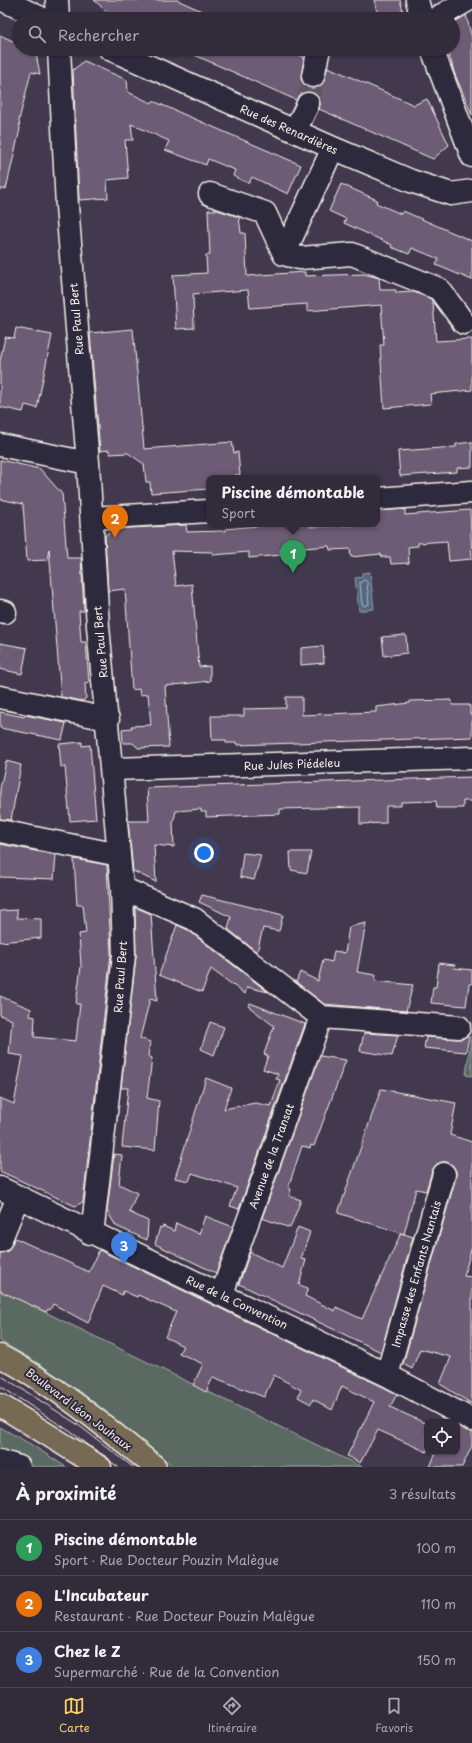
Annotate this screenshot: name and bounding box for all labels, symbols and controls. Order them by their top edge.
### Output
search box [12,12,460,56]
icon: search [26,23,48,45]
text: Rechercher [58,23,139,46]
street label: Rue des Renardières [237,100,341,158]
street label: Rue Paul Bert [64,282,88,356]
popup [206,475,380,527]
text: Piscine démontable [221,480,365,503]
text: Sport [221,503,255,522]
pin: 2 [102,505,128,538]
pin: 1 [280,540,306,573]
street label: Rue Paul Bert [88,605,112,679]
street label: Rue Jules Piédeleu [244,754,340,774]
your location [194,843,214,863]
street label: Rue Paul Bert [109,940,131,1014]
street label: Avenue de la Transat [244,1101,298,1211]
street label: Impasse des Enfants Nantais [387,1199,445,1349]
pin: 3 [111,1232,137,1265]
street label: Rue de la Convention [183,1271,291,1333]
street label: Boulevard Léon Jouhaux [23,1364,136,1455]
map controls [424,1419,460,1455]
button: locate [424,1419,460,1455]
text: À proximité [16,1480,116,1506]
text: 3 résultats [389,1484,456,1503]
text: Piscine démontable [54,1527,197,1550]
text: 1 [26,1538,32,1557]
text: 100 m [416,1538,456,1557]
text: Sport · Rue Docteur Pouzin Malègue [54,1550,279,1569]
text: L'Incubateur [54,1583,149,1606]
text: 2 [24,1594,34,1613]
text: 110 m [421,1594,456,1613]
text: Restaurant · Rue Docteur Pouzin Malègue [54,1606,315,1625]
text: Chez le Z [54,1639,121,1662]
text: 3 [25,1650,33,1669]
text: 150 m [417,1650,456,1669]
text: Supermarché · Rue de la Convention [54,1662,279,1681]
tab: Carte [59,1695,90,1736]
tab: Itinéraire [208,1695,257,1736]
tab: Favoris [375,1695,413,1736]

